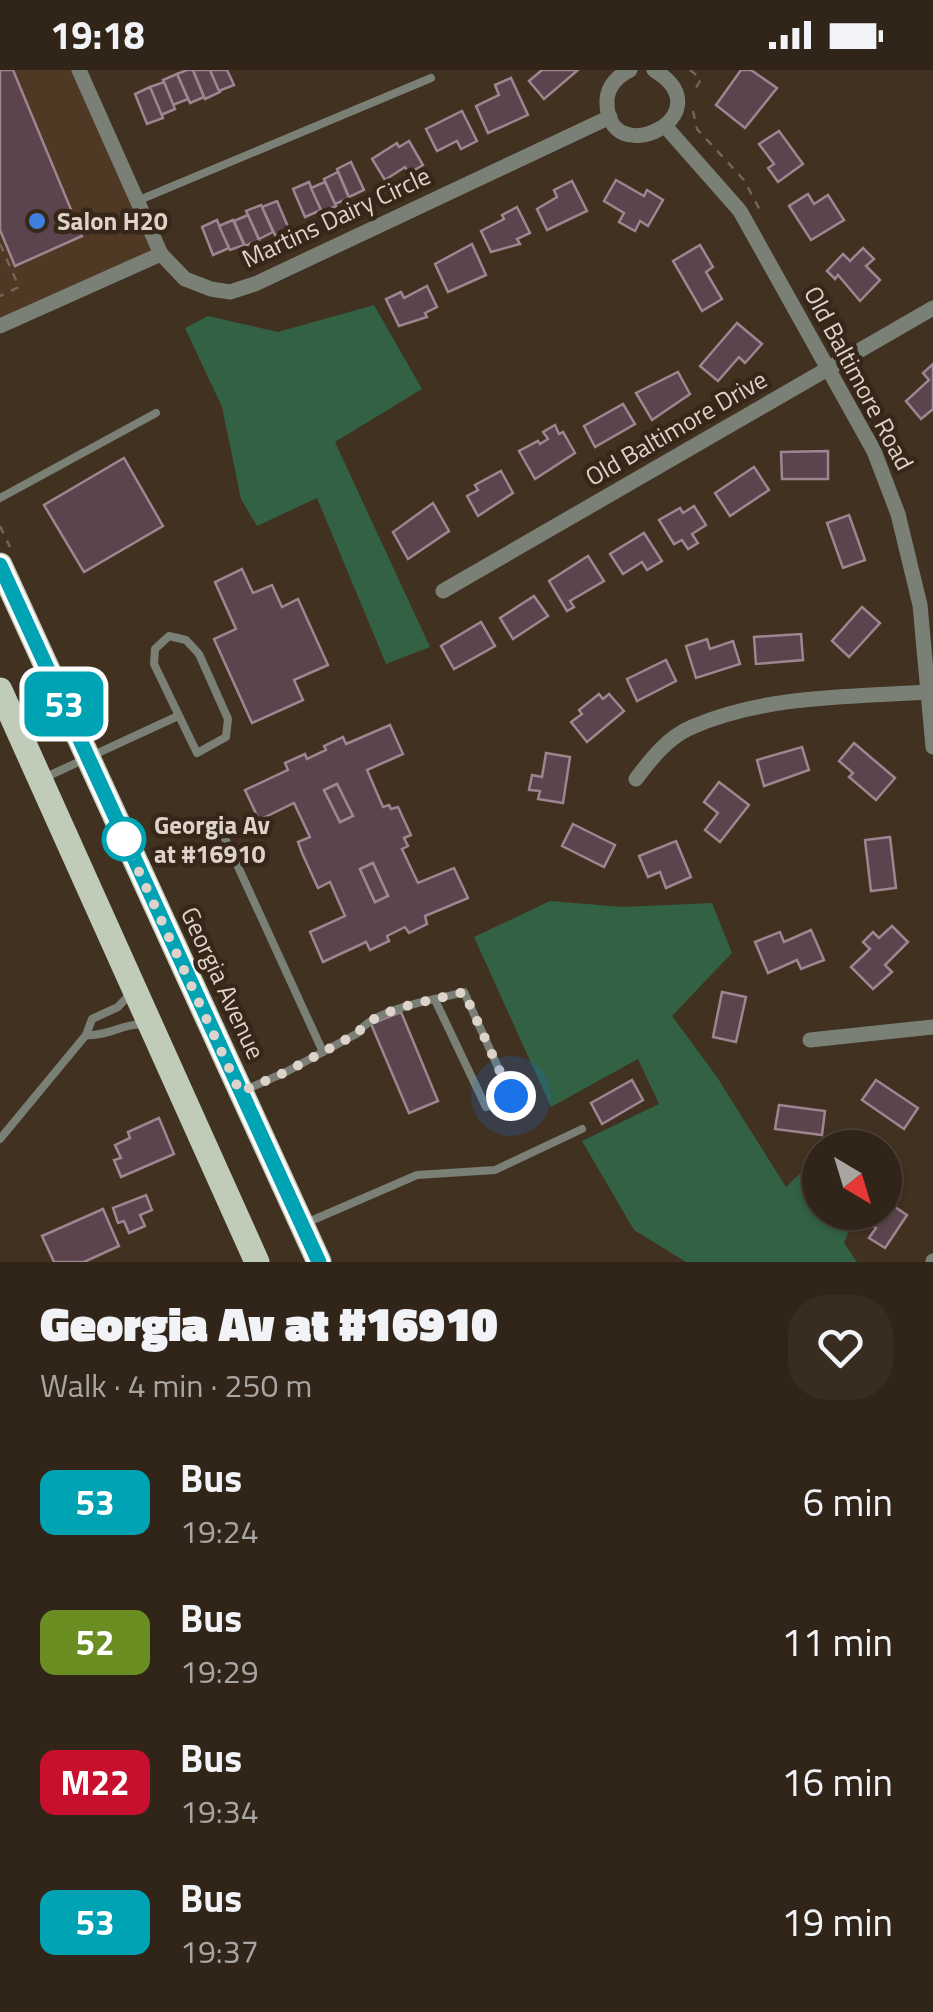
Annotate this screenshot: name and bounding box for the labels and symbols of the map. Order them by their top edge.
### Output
street label: Martins Dairy Circle [235,157,437,277]
place label: Salon H20 [57,202,168,240]
marker: Salon H20 [26,210,48,232]
street label: Old Baltimore Road [794,279,924,477]
street label: Old Baltimore Drive [578,360,774,496]
line badge: 53 [19,672,109,736]
place label: Georgia Av at #16910 [154,806,270,873]
marker: Georgia Av at #16910 [103,818,145,860]
street label: Georgia Avenue [171,901,275,1065]
your location [486,1071,536,1121]
north arrow [802,1130,902,1230]

